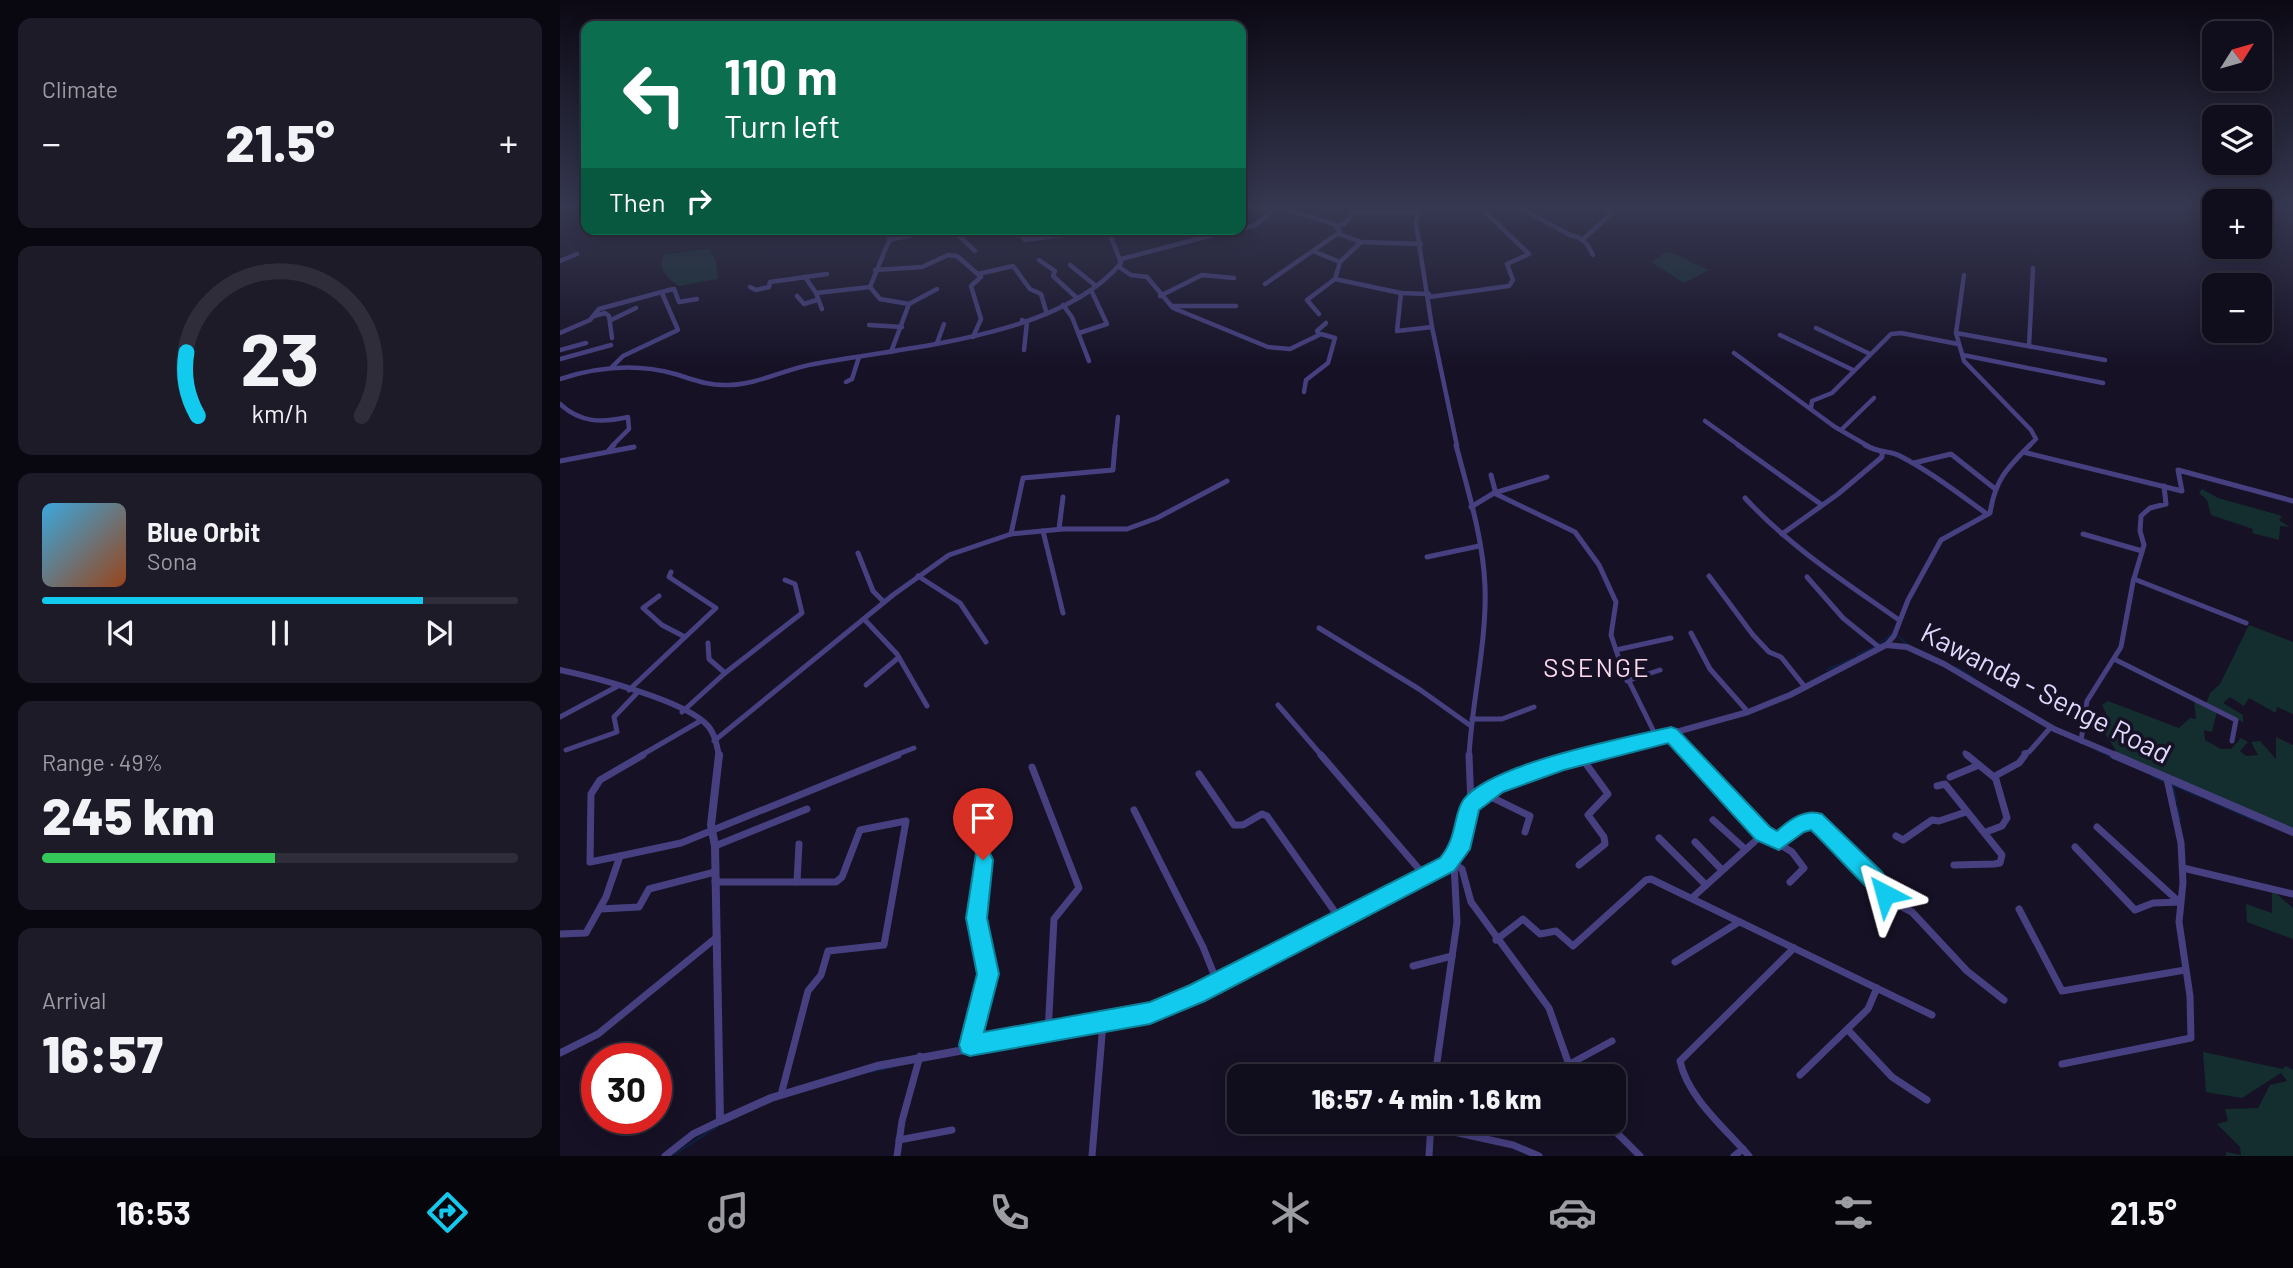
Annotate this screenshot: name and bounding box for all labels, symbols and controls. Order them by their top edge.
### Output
north arrow [2202,21,2272,91]
map controls [2202,21,2272,343]
text: 110 m [724,46,838,105]
icon: left [609,49,700,140]
text: Climate [42,75,118,103]
button: layers [2202,105,2272,175]
text: Turn left [724,106,841,144]
text: 21.5° [225,110,335,172]
text: − [42,119,61,165]
text: + [499,119,518,165]
icon: right [680,182,718,220]
text: Then [609,186,666,217]
button: + [2202,189,2272,259]
button: − [2202,273,2272,343]
text: 23 [240,314,320,402]
text: km/h [252,398,308,428]
text: Blue Orbit [147,516,260,547]
text: Sona [147,547,197,575]
icon: previous [102,614,140,652]
icon: pause [261,614,299,652]
icon: next [420,614,458,652]
street label: Kawanda - Senge Road [1916,614,2177,770]
district label: SSENGE [1543,651,1651,682]
text: Range · 49% [42,748,163,776]
text: 245 km [42,783,215,845]
pin [953,788,1013,860]
icon: arrive [964,799,1002,837]
position arrow [1848,857,1922,931]
text: Arrival [42,986,106,1014]
text: 16:57 [42,1021,163,1083]
speed limit sign: 30 [581,1043,672,1134]
text: 16:57 · 4 min · 1.6 km [1312,1083,1541,1114]
icon: directions [423,1188,472,1237]
icon: music [704,1188,753,1237]
icon: phone [985,1188,1034,1237]
icon: climate [1266,1188,1315,1237]
icon: car [1548,1188,1597,1237]
icon: filters [1829,1188,1878,1237]
text: 16:53 [116,1193,191,1231]
text: 21.5° [2110,1193,2177,1231]

